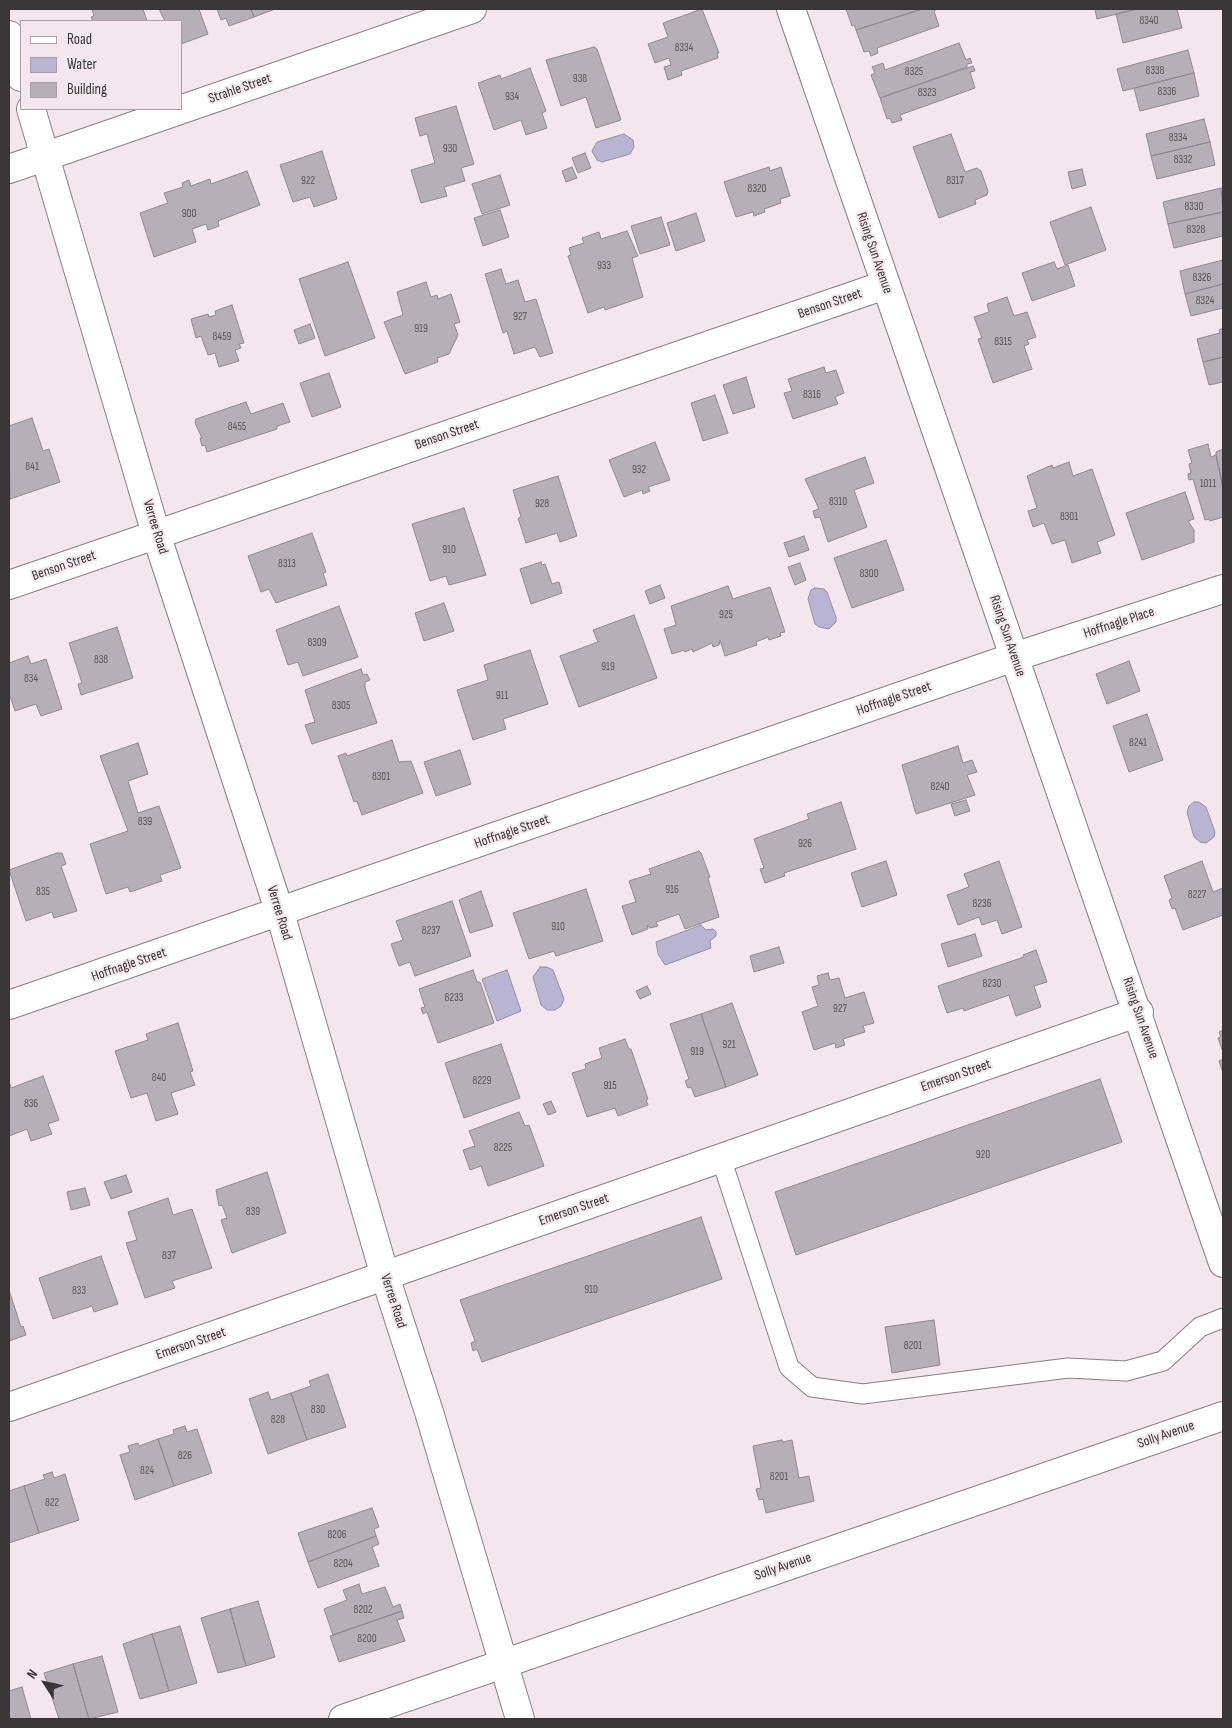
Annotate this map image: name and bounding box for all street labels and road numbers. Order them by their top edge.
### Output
street label: Strahle Street [206,70,274,108]
street label: Rising Sun Avenue [852,210,896,296]
street label: Benson Street [796,285,864,323]
street label: Benson Street [413,416,481,454]
street label: Verree Road [139,498,171,556]
street label: Benson Street [30,547,98,585]
street label: Rising Sun Avenue [985,593,1029,679]
street label: Hoffnagle Place [1081,604,1157,642]
street label: Hoffnagle Street [854,678,934,720]
street label: Hoffnagle Street [472,811,552,853]
street label: Verree Road [263,884,295,942]
street label: Hoffnagle Street [89,944,169,986]
street label: Rising Sun Avenue [1118,975,1162,1061]
street label: Emerson Street [919,1056,993,1096]
street label: Emerson Street [537,1190,611,1230]
street label: Verree Road [376,1272,410,1330]
street label: Emerson Street [154,1324,228,1364]
street label: Solly Avenue [1135,1417,1197,1453]
street label: Solly Avenue [752,1549,814,1585]

